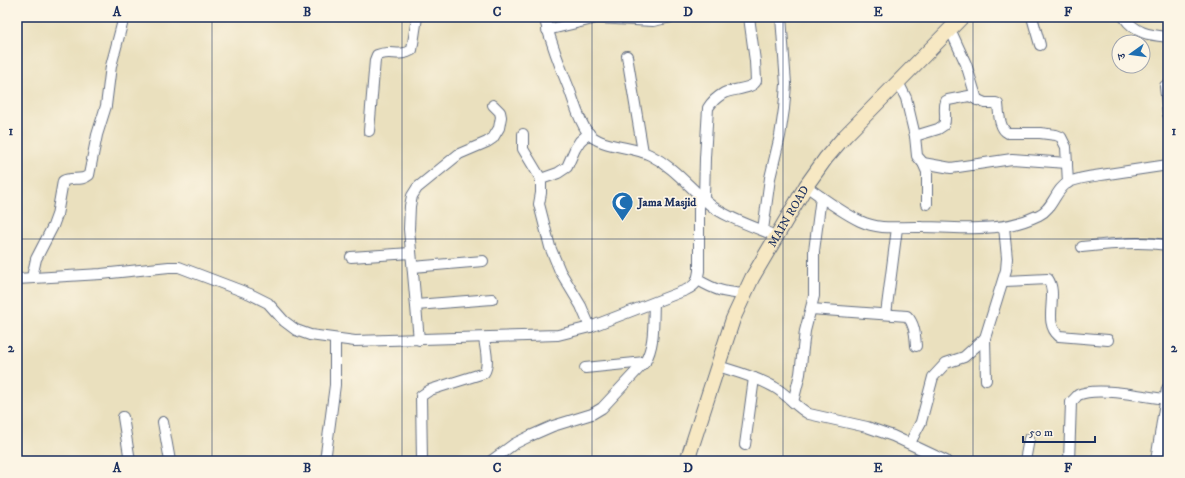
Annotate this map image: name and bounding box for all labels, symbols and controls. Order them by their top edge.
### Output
text: A [112,4,122,20]
text: B [303,4,311,20]
text: C [493,4,502,20]
text: D [683,4,693,20]
text: E [873,4,883,20]
text: F [1064,4,1073,20]
north arrow [1111,34,1151,74]
text: उ [1114,50,1130,62]
text: 1 [9,123,14,139]
text: 1 [1172,123,1177,139]
street label: MAIN ROAD [765,183,813,250]
mosque icon: Jama Masjid [609,189,635,222]
place label: Jama Masjid [636,195,697,210]
text: 2 [8,340,15,356]
text: 2 [1171,340,1178,356]
scale bar [1023,418,1095,444]
text: 50 m [1029,425,1053,440]
text: A [112,460,122,476]
text: B [303,460,311,476]
text: C [493,460,502,476]
text: D [683,460,693,476]
text: E [873,460,883,476]
text: F [1064,460,1073,476]

